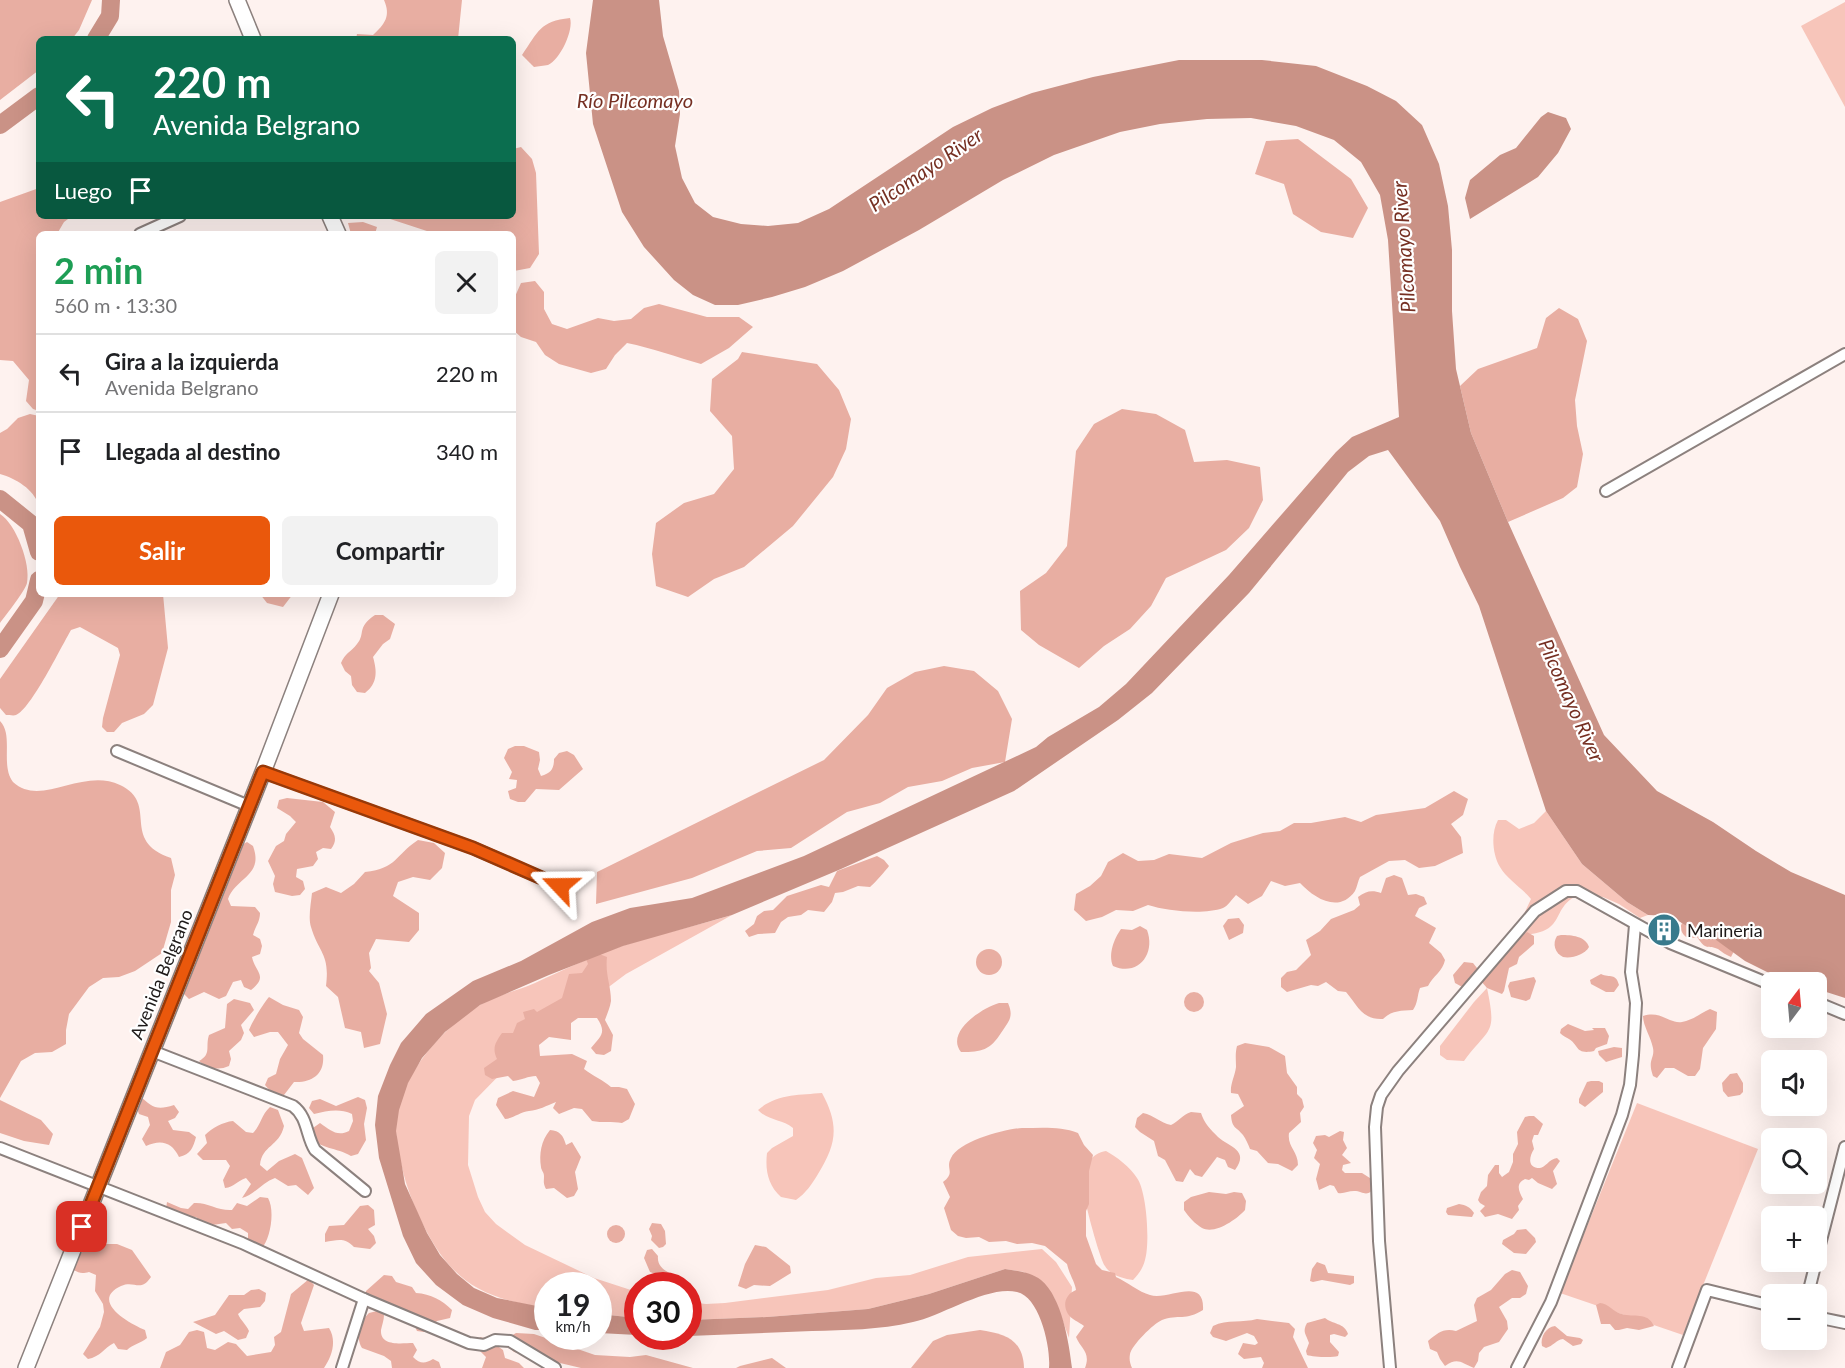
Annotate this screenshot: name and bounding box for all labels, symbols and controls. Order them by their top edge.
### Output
text: 220 m [153,57,271,107]
icon: left [54,60,132,138]
water label: Río Pilcomayo [577,88,693,112]
text: Avenida Belgrano [153,108,360,141]
water label: Pilcomayo River [864,122,987,216]
icon: arrive [124,174,157,207]
text: Luego [54,177,112,204]
water label: Pilcomayo River [1386,179,1420,314]
text: 2 min [54,248,143,292]
button: close [435,251,498,314]
text: 560 m · 13:30 [54,293,177,317]
text: Gira a la izquierda [105,348,279,375]
icon: left [54,357,87,390]
text: 220 m [436,360,498,387]
text: Avenida Belgrano [105,375,259,399]
icon: arrive [54,435,87,468]
text: Llegada al destino [105,438,281,465]
text: 340 m [436,438,498,465]
button: Salir [54,516,270,585]
button: Compartir [282,516,498,585]
water label: Pilcomayo River [1534,635,1610,766]
position arrow [528,854,592,918]
street label: Avenida Belgrano [125,906,197,1042]
building icon: Marineria [1646,912,1682,948]
place label: Marineria [1687,919,1763,941]
north arrow [1761,972,1827,1038]
map controls [1761,972,1827,1350]
button: sound [1761,1050,1827,1116]
button: search [1761,1128,1827,1194]
pin [56,1201,107,1252]
button: + [1761,1206,1827,1272]
icon: arrive [65,1210,98,1243]
speed limit sign: 30 [624,1272,702,1350]
button: − [1761,1284,1827,1350]
text: 19 [556,1286,590,1322]
text: km/h [555,1317,591,1335]

